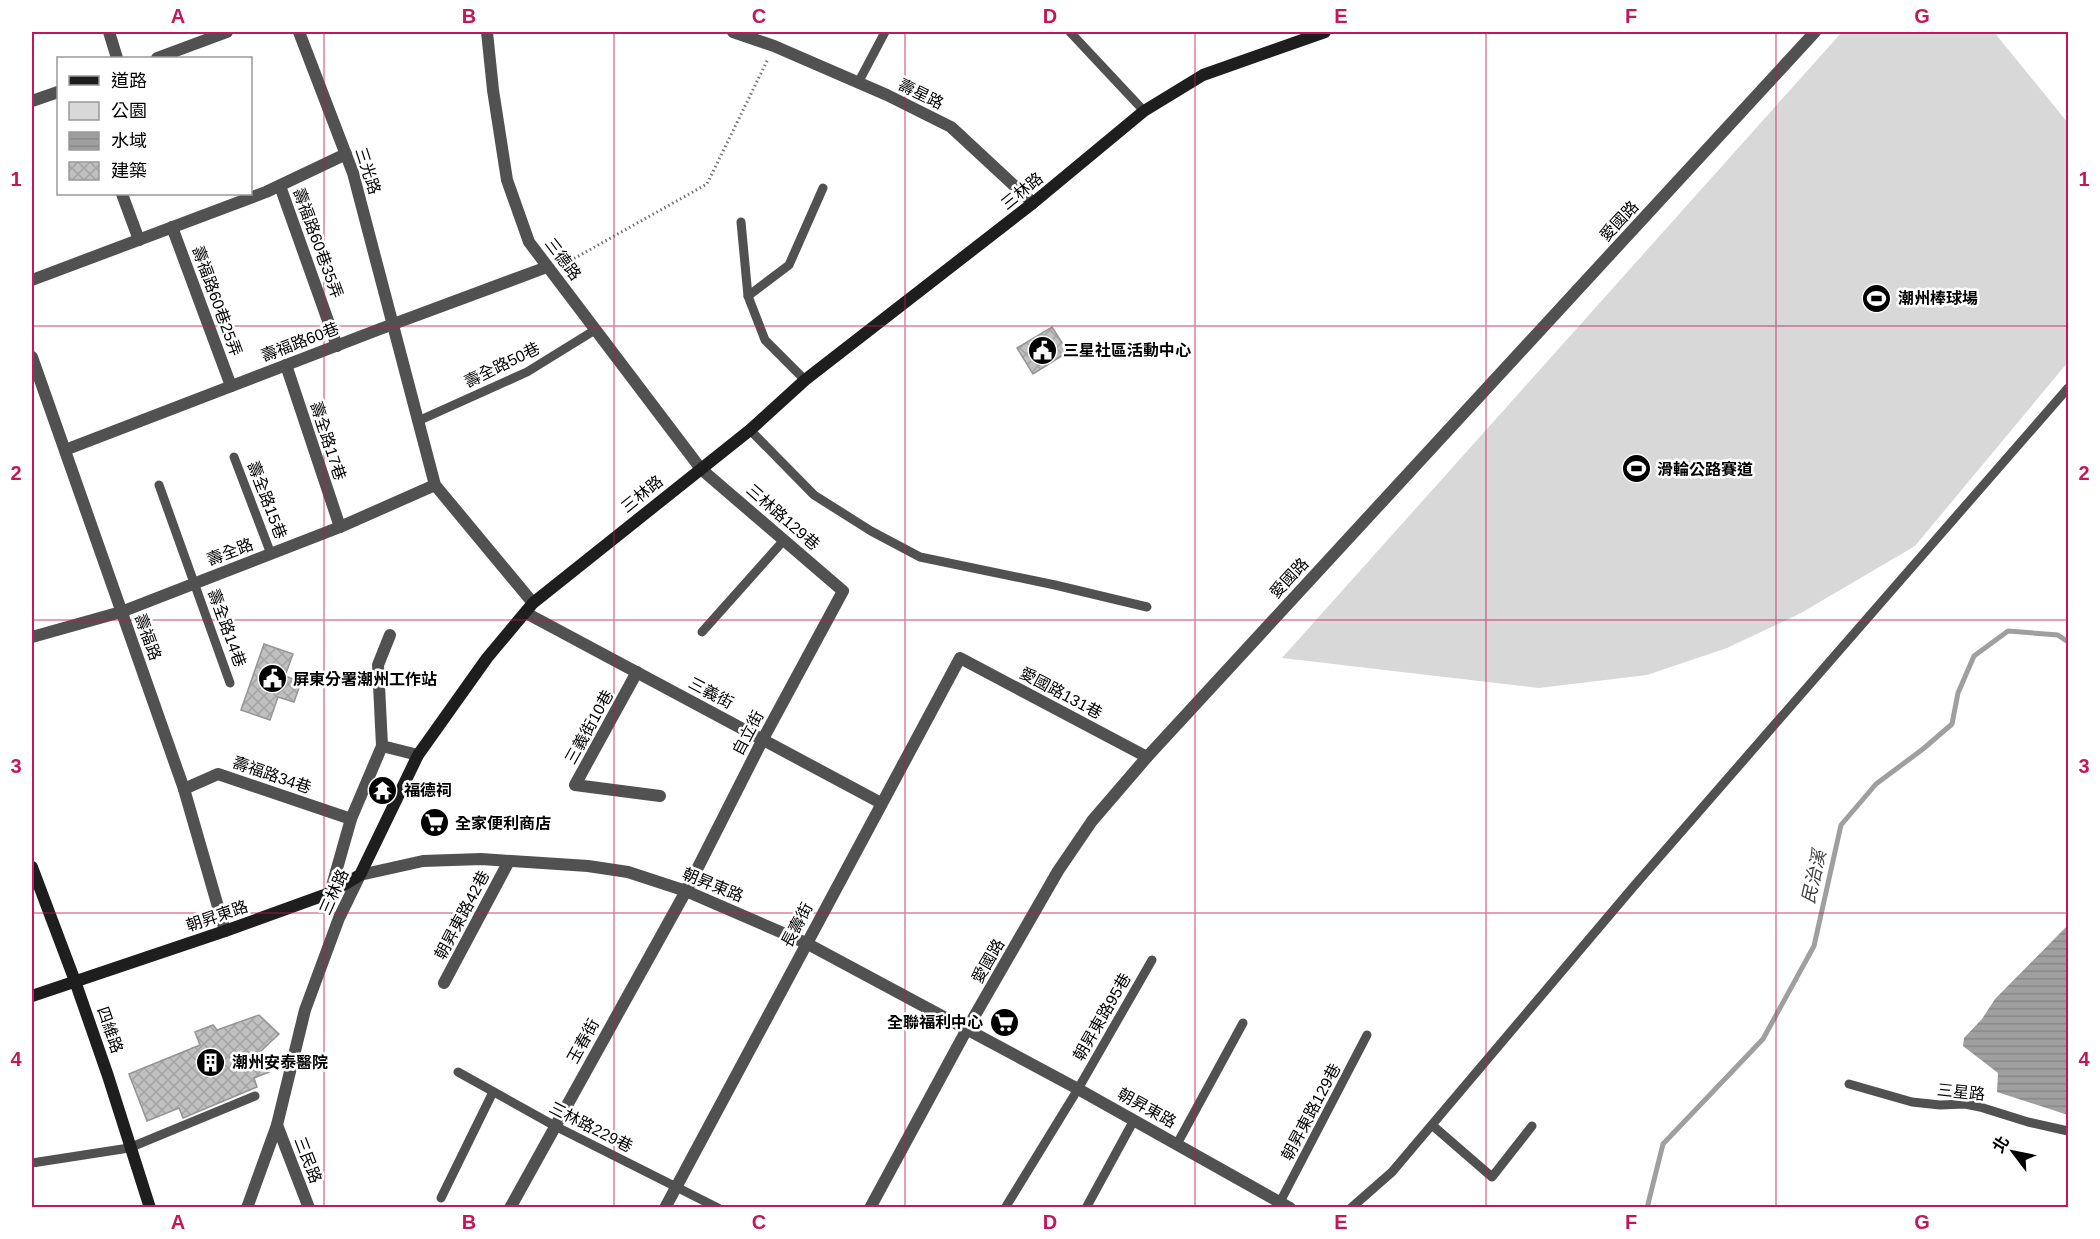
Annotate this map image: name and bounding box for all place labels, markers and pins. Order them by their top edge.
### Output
sports icon: 潮州棒球場 [1861,282,1893,314]
place label: 潮州棒球場 [1898,289,1978,307]
public building icon: 三星社區活動中心 [1026,334,1058,366]
place label: 三星社區活動中心 [1063,341,1191,359]
sports icon: 滑輪公路賽道 [1620,453,1652,485]
place label: 滑輪公路賽道 [1657,460,1753,478]
public building icon: 屏東分署潮州工作站 [256,663,288,695]
place label: 屏東分署潮州工作站 [293,670,437,688]
temple icon: 福德祠 [367,774,399,806]
place label: 福德祠 [404,781,452,799]
supermarket icon: 全家便利商店 [418,807,450,839]
place label: 全家便利商店 [455,815,551,832]
supermarket icon: 全聯福利中心 [988,1006,1020,1038]
place label: 全聯福利中心 [887,1014,983,1031]
building icon: 潮州安泰醫院 [195,1046,227,1078]
place label: 潮州安泰醫院 [232,1053,328,1071]

